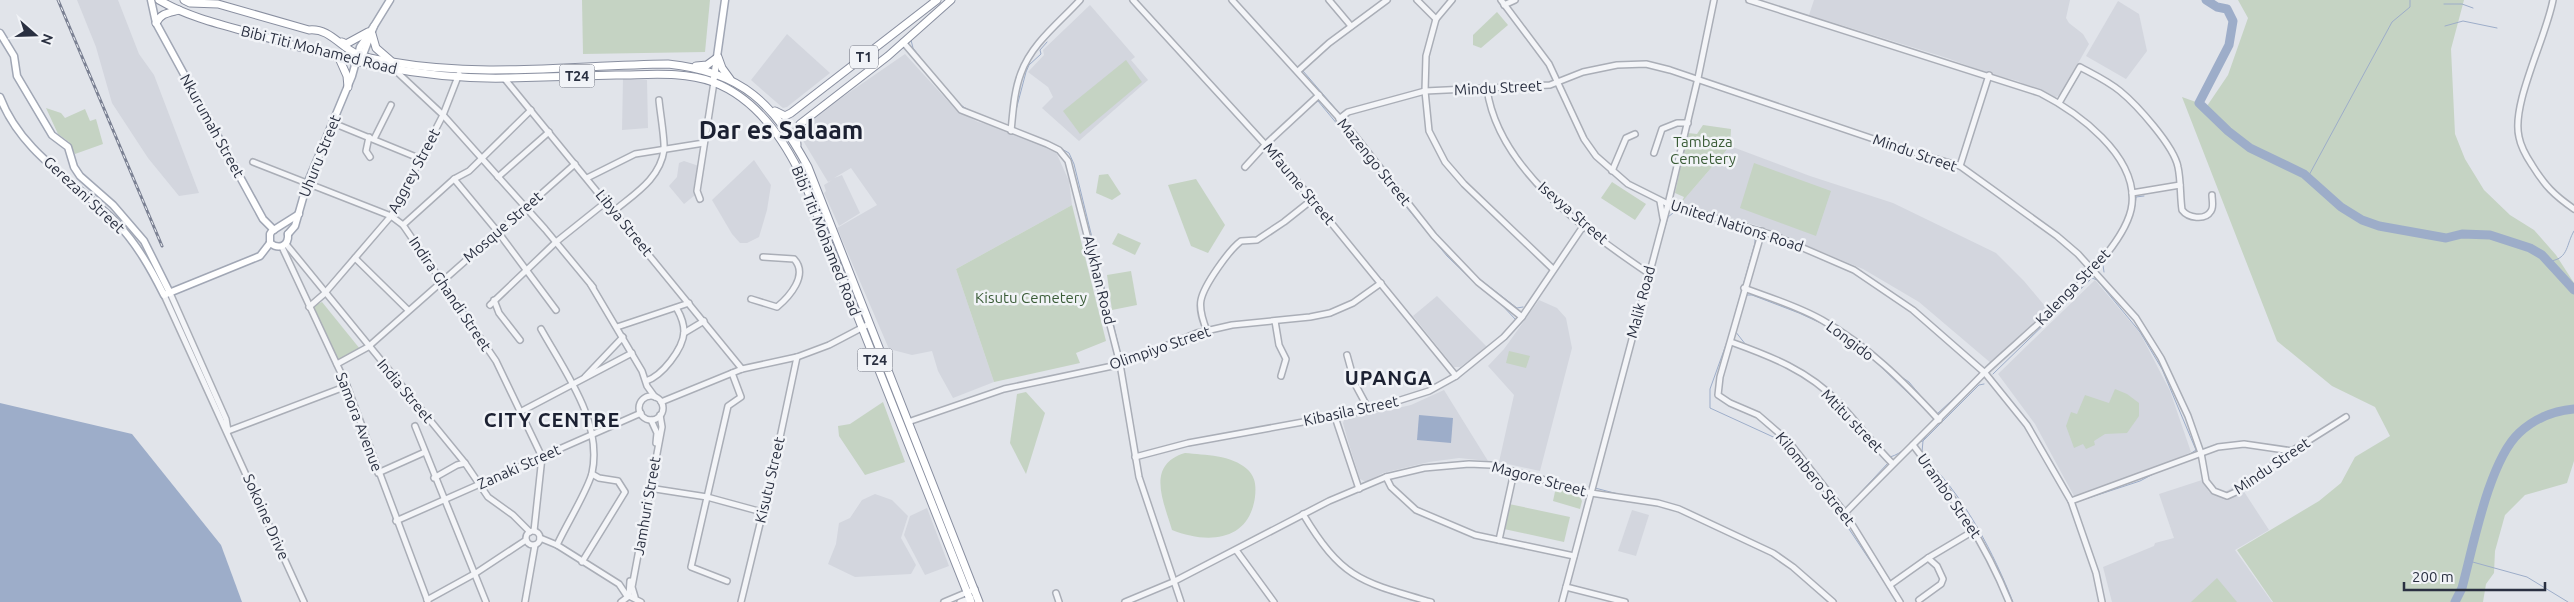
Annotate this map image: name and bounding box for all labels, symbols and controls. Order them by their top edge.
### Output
north arrow [10,10,60,60]
street label: Bibi Titi Mohamed Road [239,22,399,77]
text: N [38,32,57,47]
road number: T1 [850,46,878,68]
road number: T24 [560,64,594,88]
street label: Nkurumah Street [177,71,248,181]
street label: Mindu Street [1454,77,1542,98]
street label: Uhuru Street [295,112,344,199]
street label: Mazengo Street [1334,115,1415,209]
district label: Dar es Salaam [699,116,863,144]
street label: Aggrey Street [384,125,443,216]
street label: Mindu Street [1871,130,1960,175]
park label: Tambaza Cemetery [1670,133,1736,167]
street label: Mfaume Street [1260,139,1339,228]
street label: Gerezani Street [40,153,128,236]
street label: Bibi Titi Mohamed Road [789,163,864,318]
street label: Isevya Street [1535,178,1612,247]
street label: Libya Street [593,186,656,259]
street label: Mosque Street [460,188,546,266]
street label: United Nations Road [1669,196,1806,255]
street label: Indira Ghandi Street [406,233,495,354]
street label: Alykhan Road [1080,234,1119,326]
street label: Kalenga Street [2032,245,2113,328]
street label: Malik Road [1623,264,1658,340]
park label: Kisutu Cemetery [975,289,1087,306]
street label: Longido [1823,317,1877,364]
street label: Olimpiyo Street [1107,322,1213,373]
road number: T24 [858,348,892,372]
street label: India Street [374,355,437,426]
district label: UPANGA [1345,366,1433,389]
street label: Samora Avenue [333,370,386,474]
street label: Mtitu street [1818,386,1887,456]
street label: Kibasila Street [1302,392,1400,429]
district label: CITY CENTRE [484,408,620,431]
street label: Kilombero Street [1772,428,1858,529]
street label: Mindu Street [2231,434,2313,497]
street label: Kisutu Street [751,435,788,525]
street label: Zanaki Street [475,441,563,492]
street label: Urambo Street [1914,450,1985,541]
street label: Jamhuri Street [629,455,664,557]
street label: Magore Street [1490,458,1588,499]
street label: Sokoine Drive [240,471,293,562]
scale bar [2404,560,2545,592]
text: 200 m [2412,568,2454,585]

